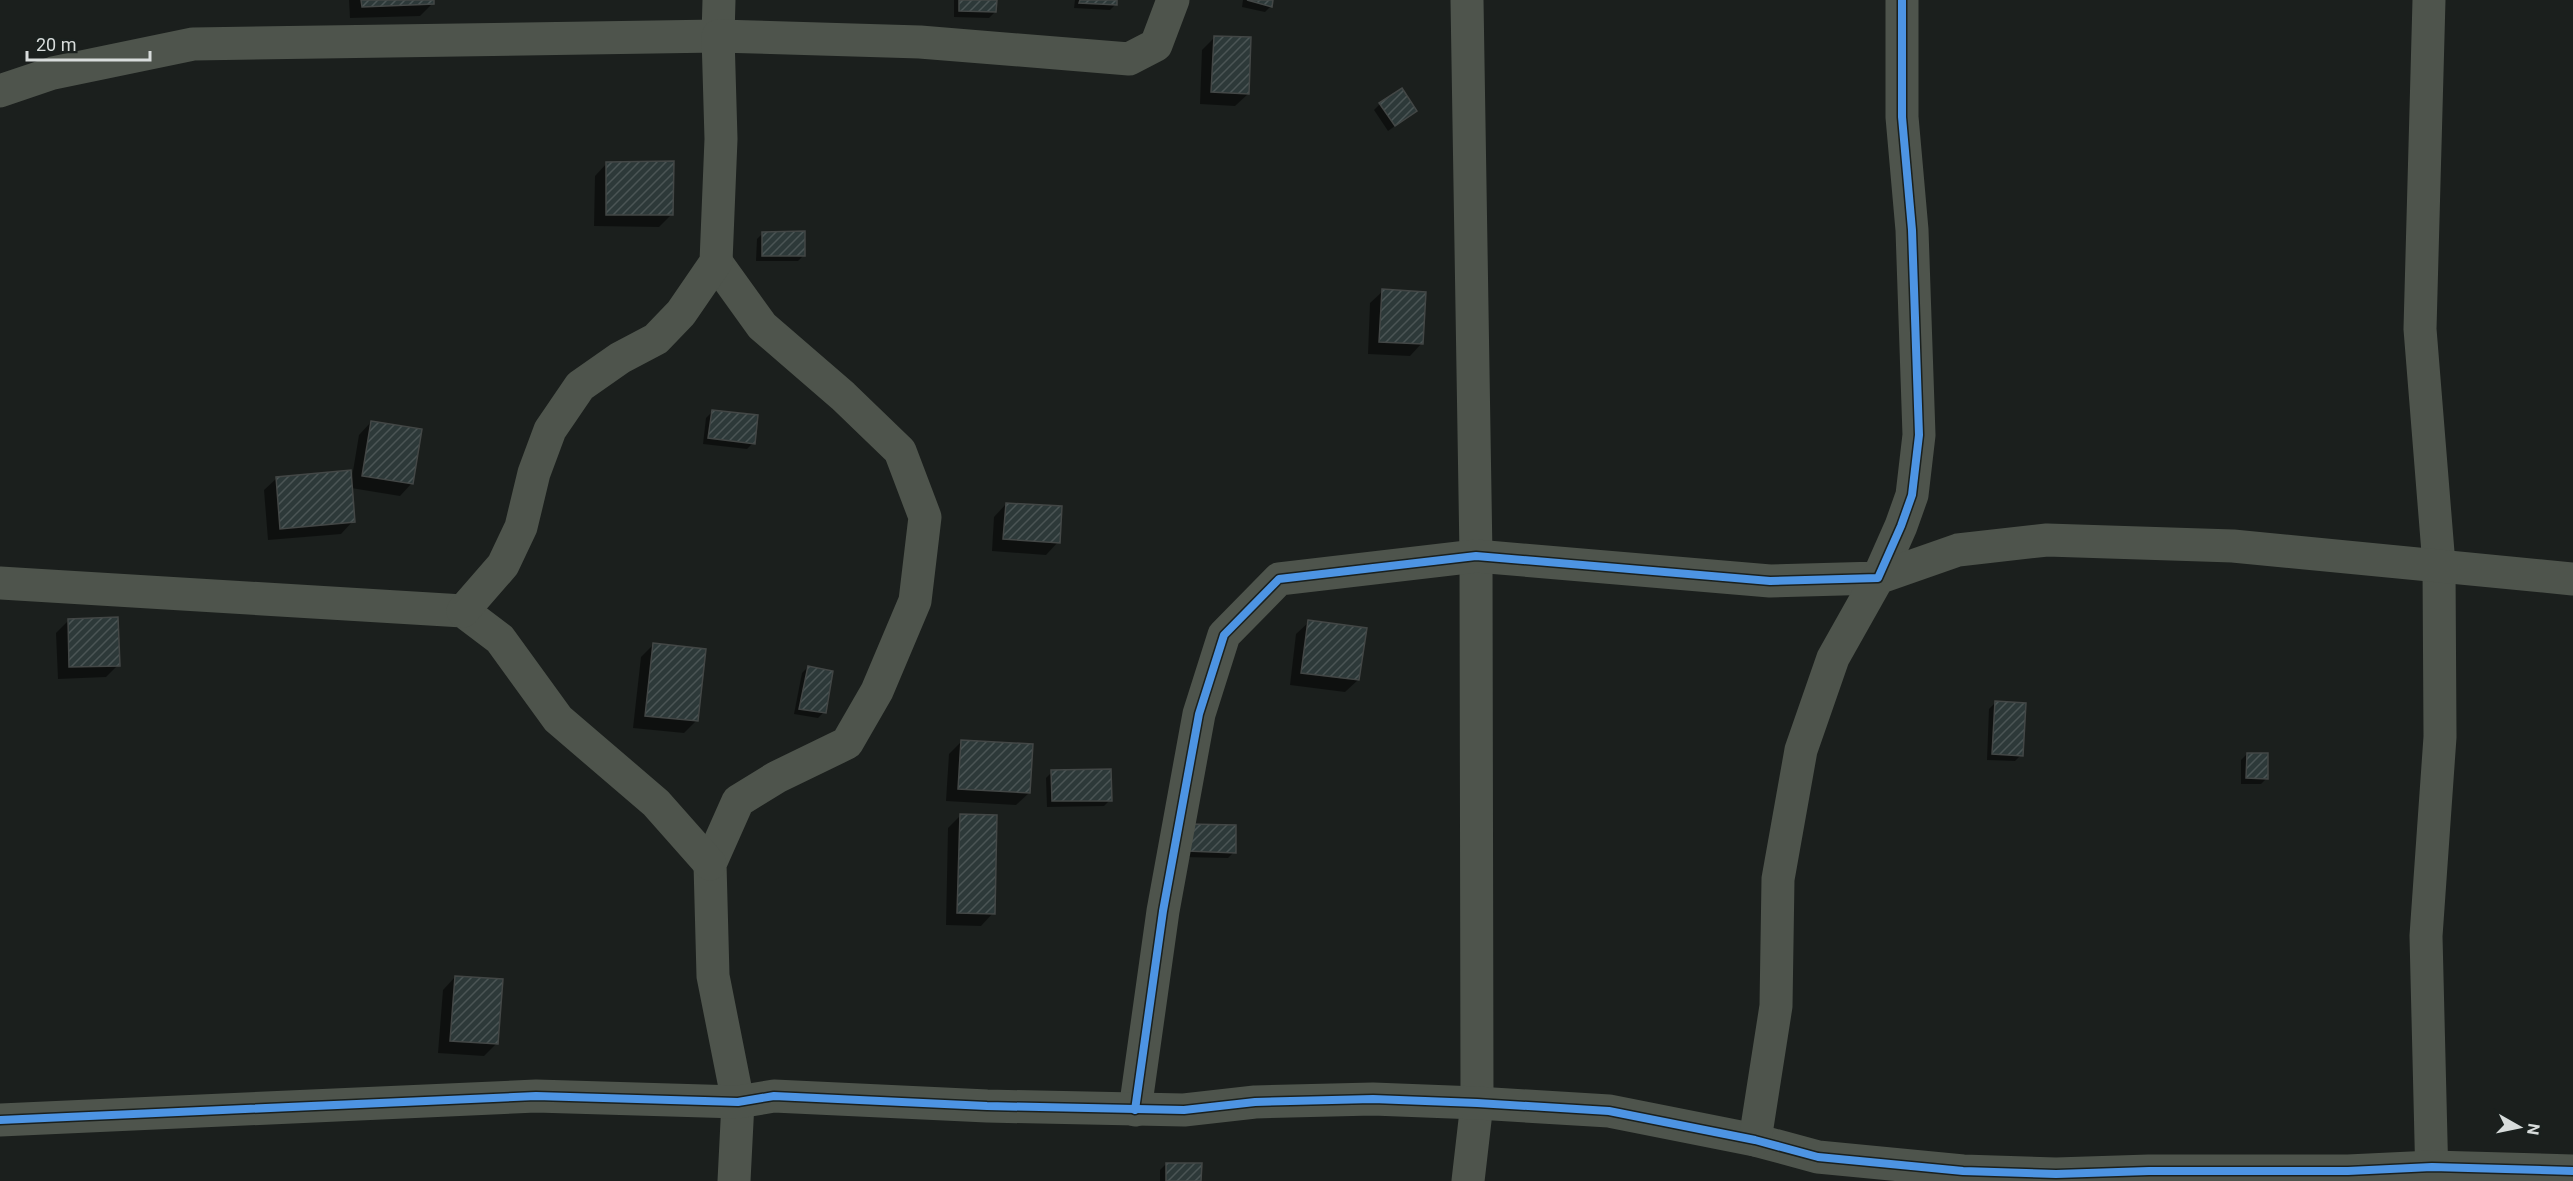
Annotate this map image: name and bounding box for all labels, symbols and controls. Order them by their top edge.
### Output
scale bar [27,24,150,62]
text: 20 m [36,34,76,55]
north arrow [2489,1097,2549,1157]
text: N [2523,1122,2544,1136]

